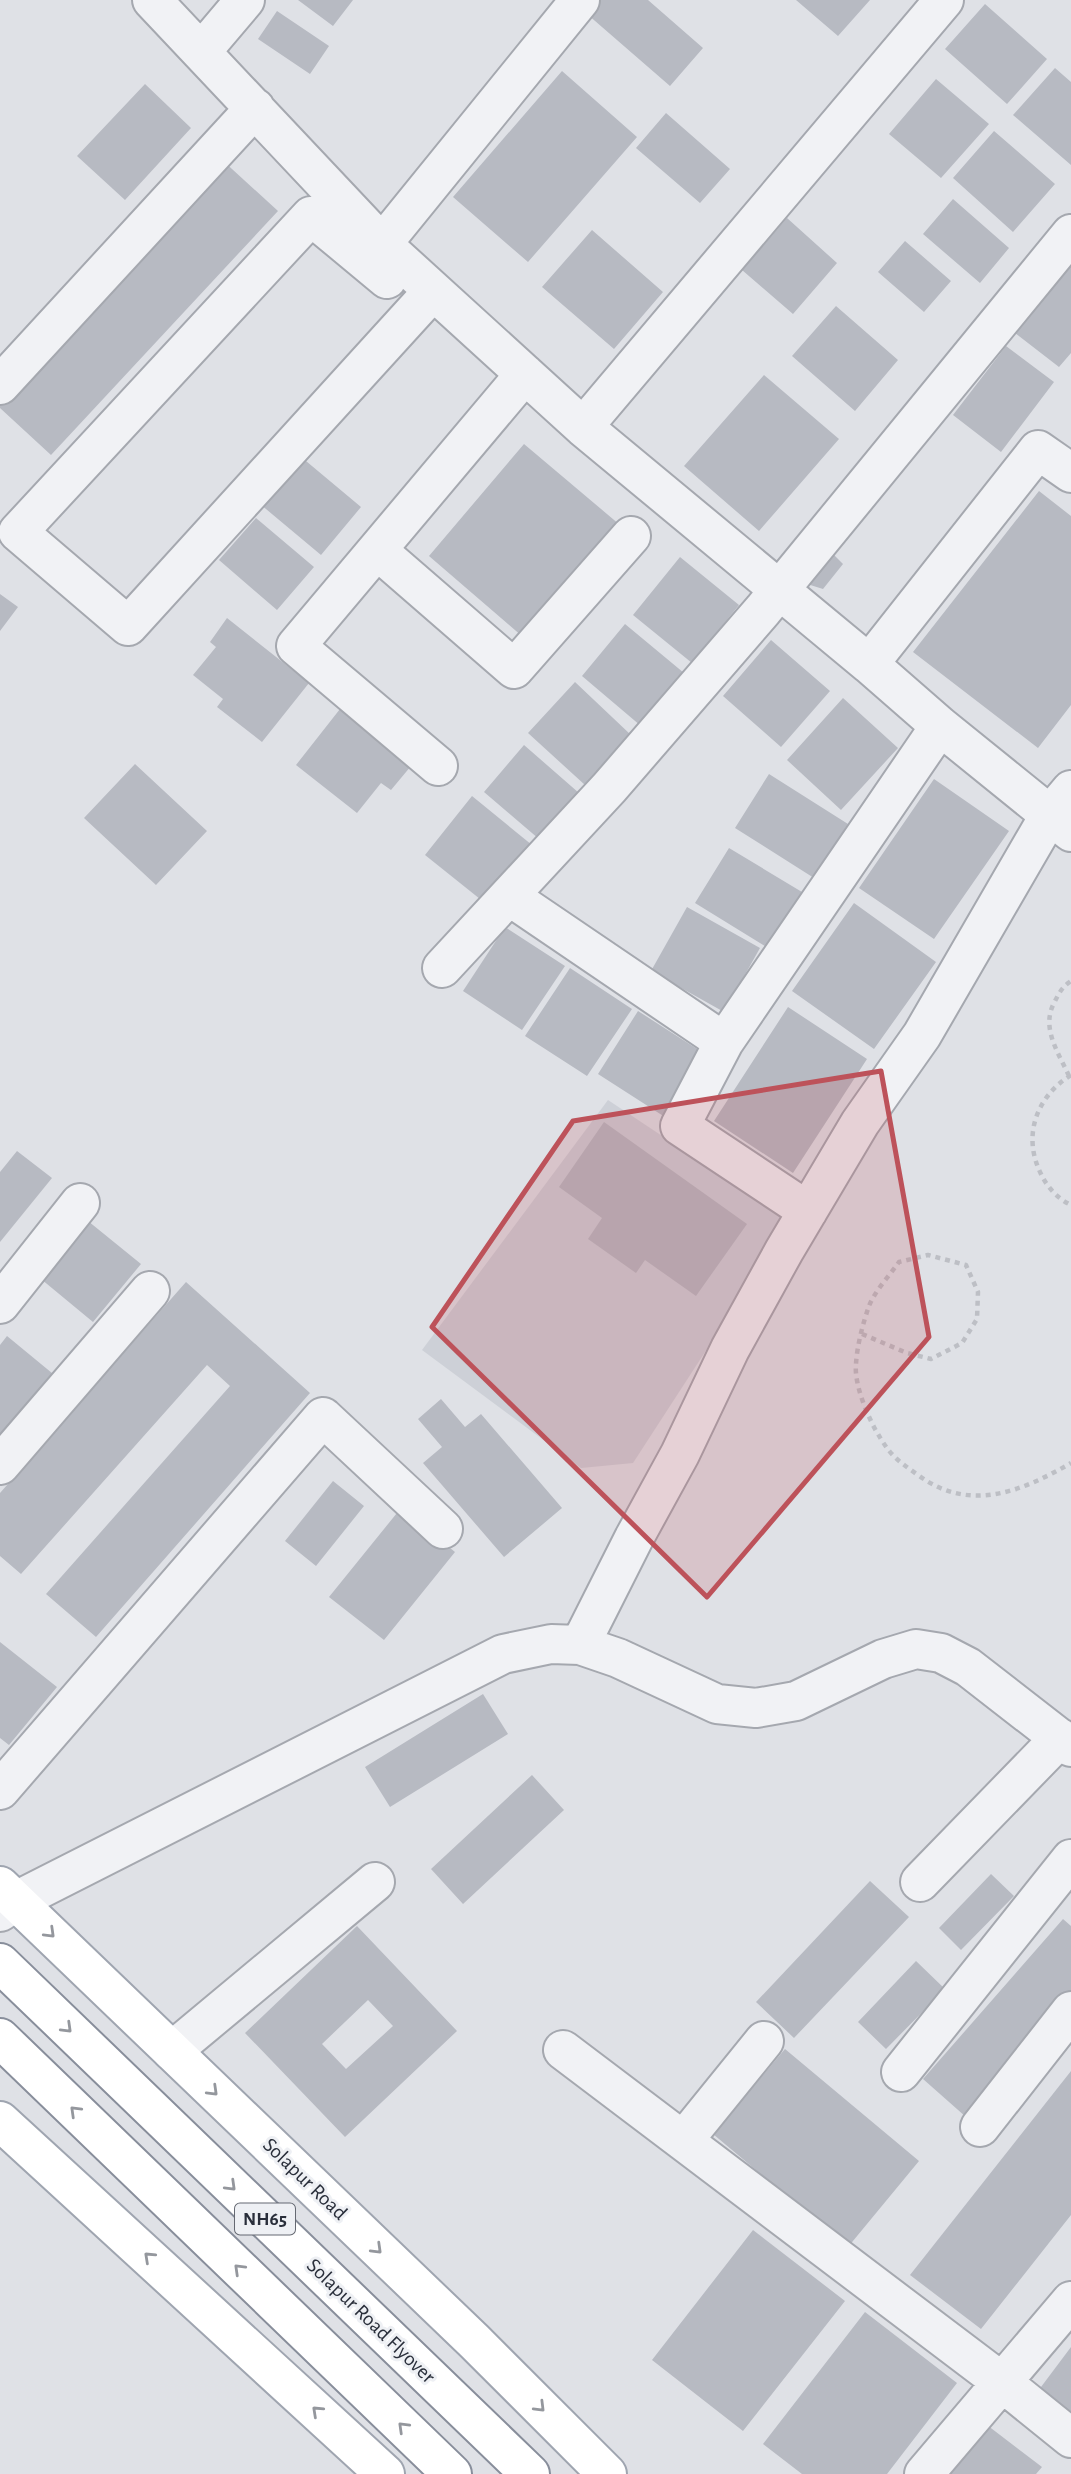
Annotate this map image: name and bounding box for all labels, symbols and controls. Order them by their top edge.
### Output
one-way arrow [41,1925,54,1938]
one-way arrow [59,2019,72,2032]
one-way arrow [205,2083,218,2096]
one-way arrow [71,2107,84,2120]
street label: Solapur Road [259,2134,351,2224]
one-way arrow [223,2177,236,2190]
road number: NH65 [235,2204,295,2234]
one-way arrow [369,2241,382,2254]
one-way arrow [144,2253,157,2266]
street label: Solapur Road Flyover [303,2255,439,2388]
one-way arrow [234,2264,247,2277]
one-way arrow [532,2399,545,2412]
one-way arrow [312,2407,325,2419]
one-way arrow [398,2422,411,2435]

